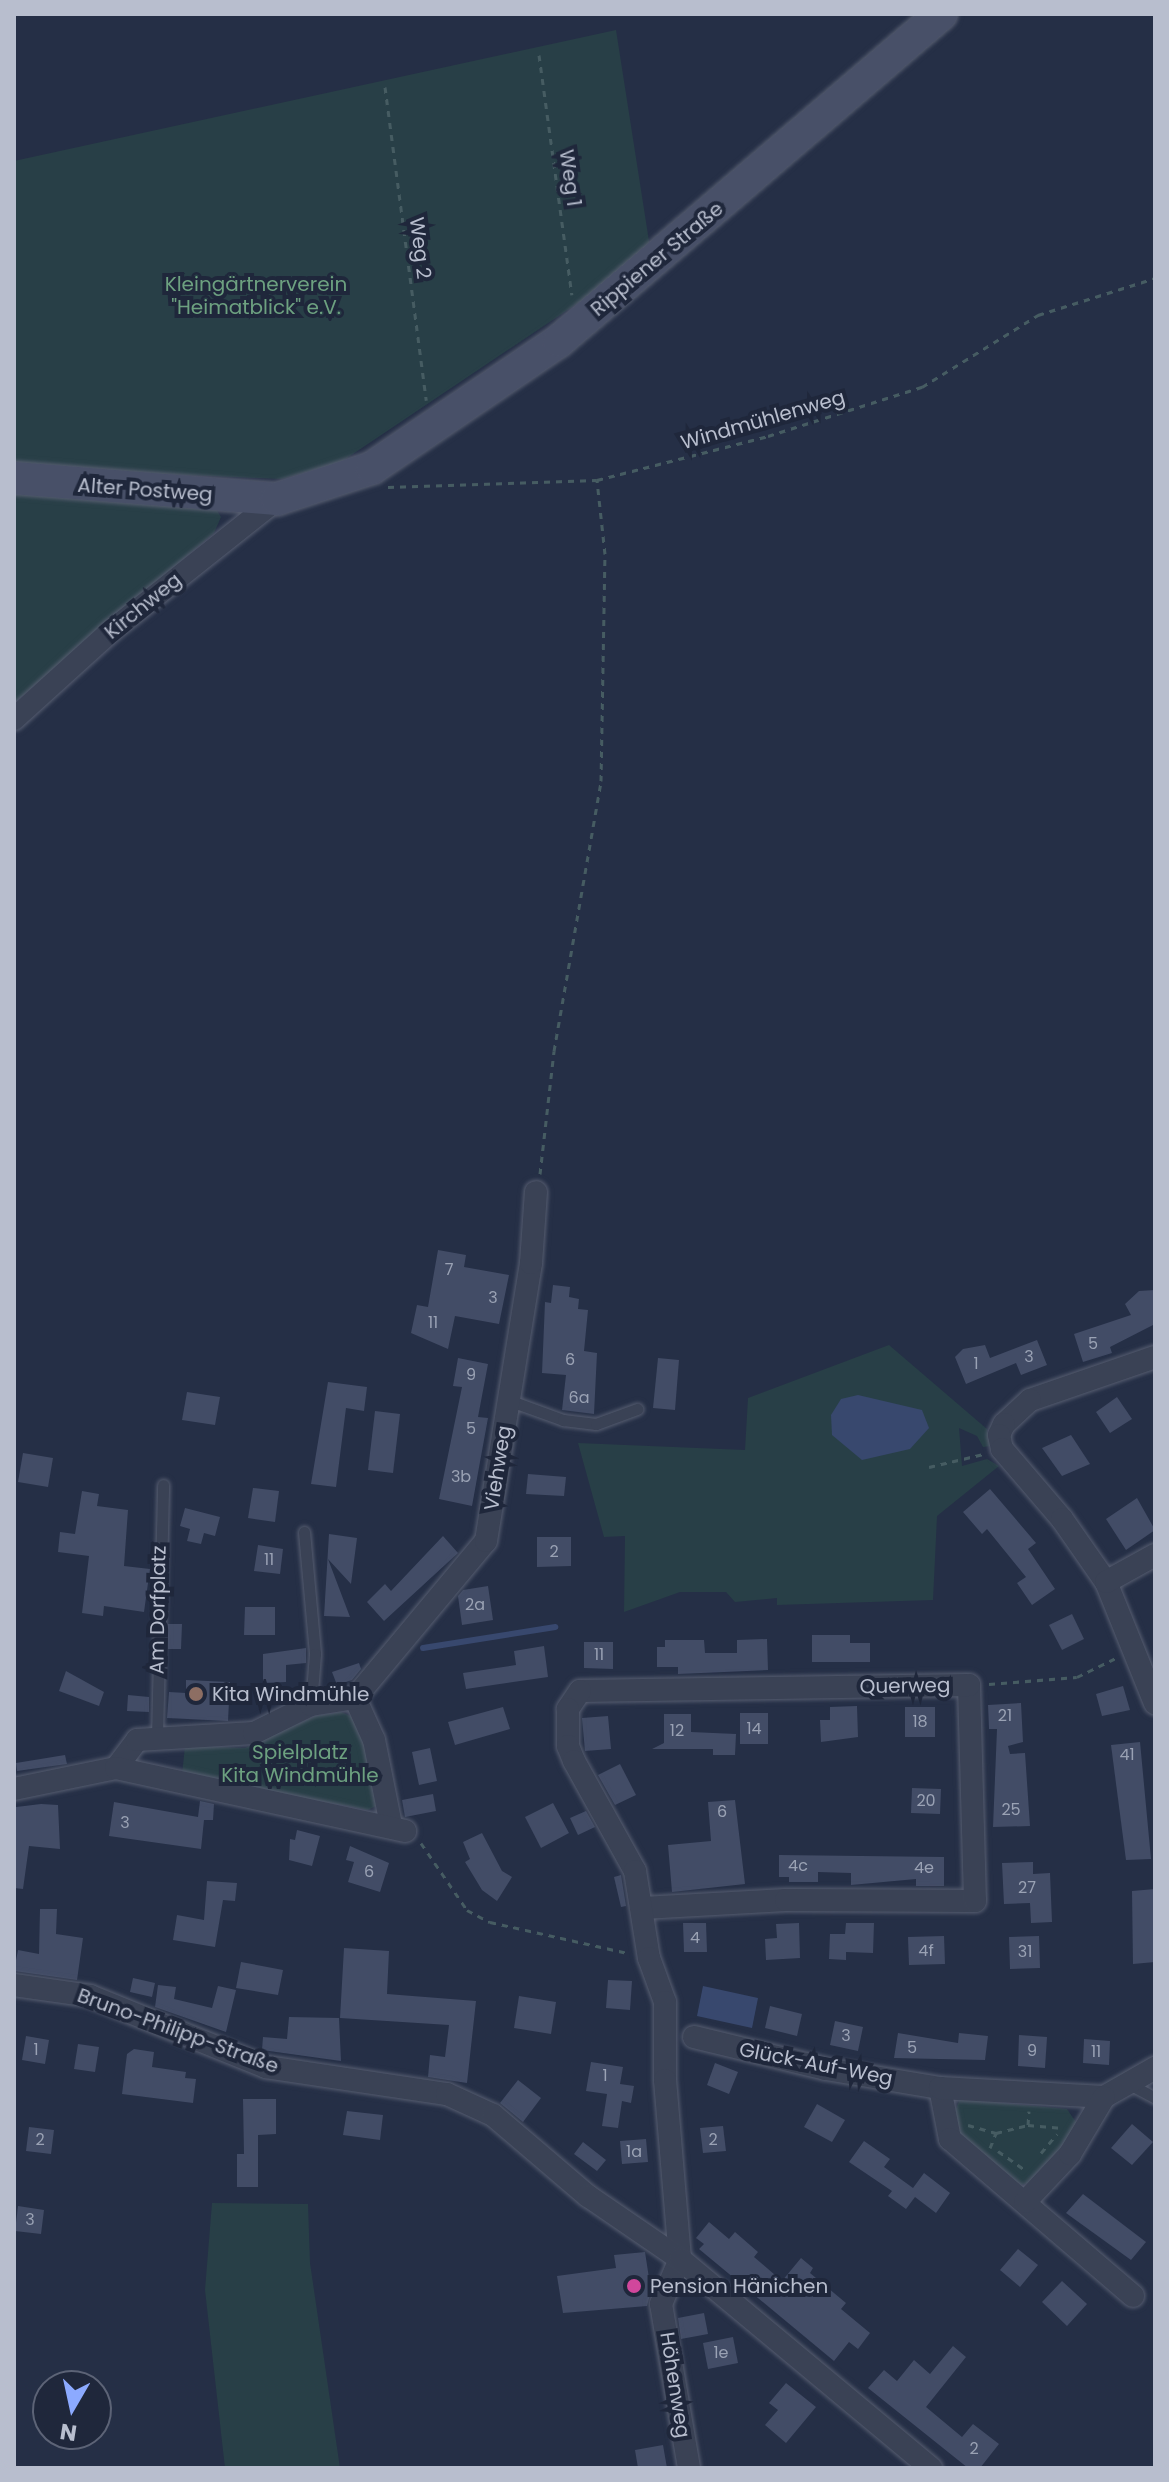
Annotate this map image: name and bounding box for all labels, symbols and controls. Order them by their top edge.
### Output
street label: Weg 1 [554,148,586,208]
street label: Rippiener Straße [586,197,728,321]
street label: Weg 2 [404,216,436,280]
park label: Kleingärtnerverein "Heimatblick" e.V. [165,272,347,319]
street label: Windmühlenweg [678,385,848,455]
street label: Alter Postweg [77,473,213,507]
street label: Kirchweg [100,568,186,644]
house number: 7 [445,1260,453,1280]
house number: 3 [488,1288,498,1308]
house number: 11 [428,1313,438,1333]
house number: 5 [1088,1334,1098,1354]
house number: 3 [1024,1347,1034,1367]
house number: 6 [565,1350,575,1370]
house number: 1 [973,1354,979,1374]
house number: 9 [466,1365,476,1385]
house number: 6a [569,1388,589,1408]
house number: 5 [466,1419,476,1439]
street label: Viehweg [479,1424,517,1512]
house number: 3b [451,1467,471,1487]
house number: 2 [549,1542,559,1562]
street label: Am Dorfplatz [145,1545,171,1675]
house number: 11 [264,1550,274,1570]
house number: 2a [465,1595,485,1615]
house number: 11 [594,1645,604,1665]
street label: Querweg [859,1673,951,1699]
place label: Kita Windmühle [212,1682,369,1706]
marker: Kita Windmühle [187,1685,205,1703]
house number: 21 [998,1706,1012,1726]
house number: 18 [912,1712,928,1732]
house number: 14 [746,1719,762,1739]
house number: 12 [670,1721,684,1741]
park label: Spielplatz Kita Windmühle [221,1740,379,1787]
house number: 41 [1119,1745,1135,1765]
house number: 20 [916,1791,936,1811]
house number: 25 [1001,1800,1021,1820]
house number: 6 [717,1802,727,1822]
house number: 3 [120,1813,130,1833]
house number: 4c [788,1856,808,1876]
house number: 4e [914,1858,934,1878]
house number: 6 [364,1862,374,1882]
house number: 27 [1018,1878,1036,1898]
house number: 4 [690,1928,700,1948]
house number: 4f [918,1941,934,1961]
house number: 31 [1018,1942,1032,1962]
street label: Bruno-Philipp-Straße [74,1983,282,2079]
house number: 3 [841,2026,851,2046]
street label: Glück-Auf-Weg [737,2037,895,2091]
house number: 5 [907,2038,917,2058]
house number: 1 [33,2040,39,2060]
house number: 9 [1027,2041,1037,2061]
house number: 11 [1091,2042,1101,2062]
house number: 1 [602,2066,608,2086]
house number: 2 [35,2130,45,2150]
house number: 2 [708,2130,718,2150]
house number: 1a [626,2142,642,2162]
house number: 3 [25,2210,35,2230]
place label: Pension Hänichen [650,2274,828,2298]
marker: Pension Hänichen [625,2277,643,2295]
street label: Höhenweg [655,2330,695,2440]
house number: 1e [713,2343,729,2363]
north arrow [32,2370,112,2450]
text: N [58,2416,79,2449]
house number: 2 [969,2439,979,2459]

